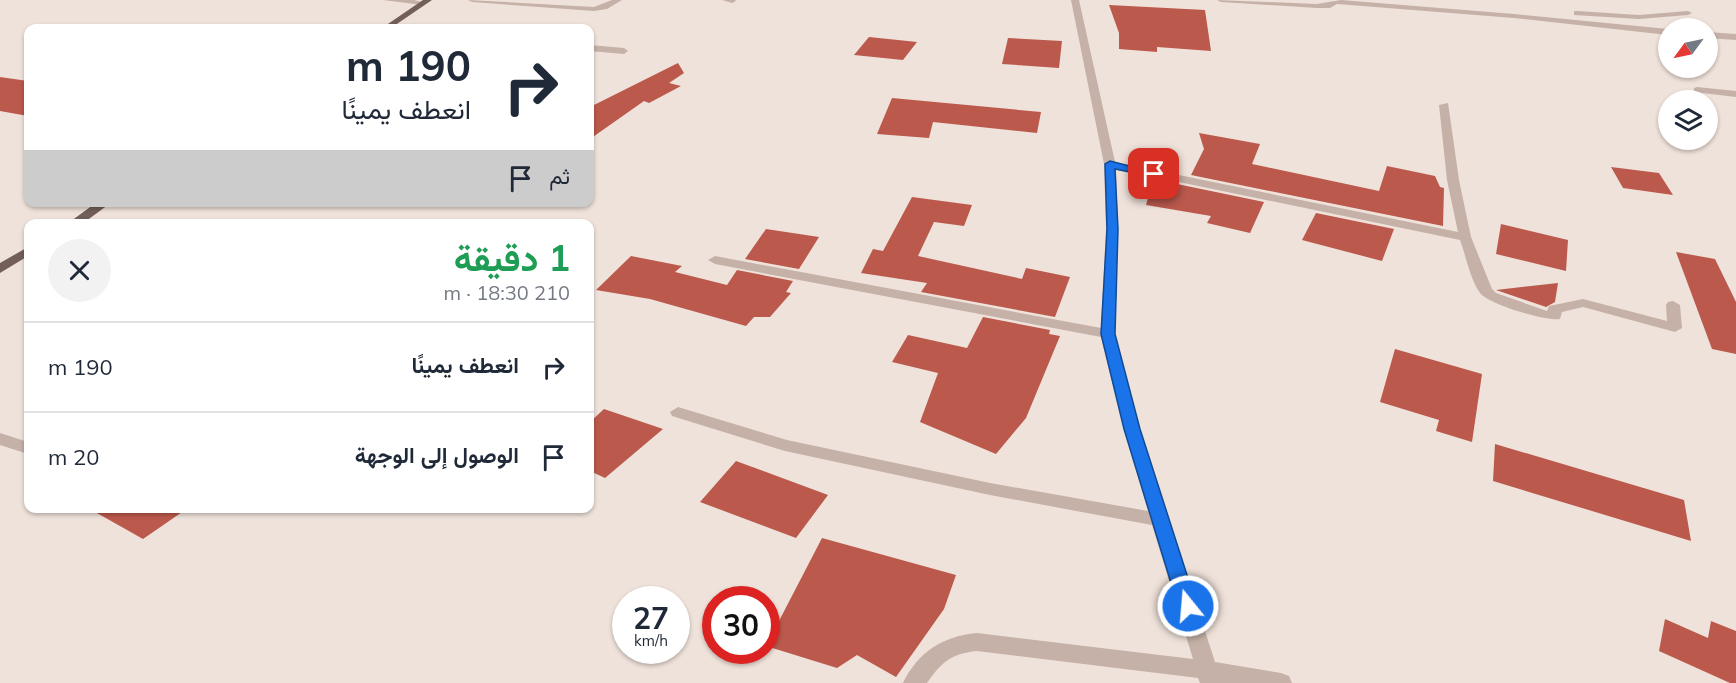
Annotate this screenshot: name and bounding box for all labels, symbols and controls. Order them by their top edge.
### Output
north arrow [1658,18,1718,78]
map controls [1658,18,1718,150]
text: 190 m [346,39,471,92]
icon: right [492,48,570,126]
button: layers [1658,90,1718,150]
text: انعطف يمينًا [341,92,471,126]
pin [1128,148,1179,199]
icon: arrive [1137,157,1170,190]
icon: arrive [504,162,537,195]
text: ثم [549,162,570,190]
text: 1 دقيقة [454,235,570,280]
button: close [48,239,111,302]
text: 210 m · 18:30 [444,280,570,305]
text: انعطف يمينًا [412,351,519,379]
icon: right [537,351,570,384]
text: 190 m [48,353,113,381]
text: الوصول إلى الوجهة [355,441,519,469]
icon: arrive [537,441,570,474]
text: 20 m [48,443,99,471]
position arrow [1156,574,1220,638]
speed limit sign: 30 [702,586,780,664]
text: 27 [633,599,669,637]
text: km/h [634,631,668,650]

